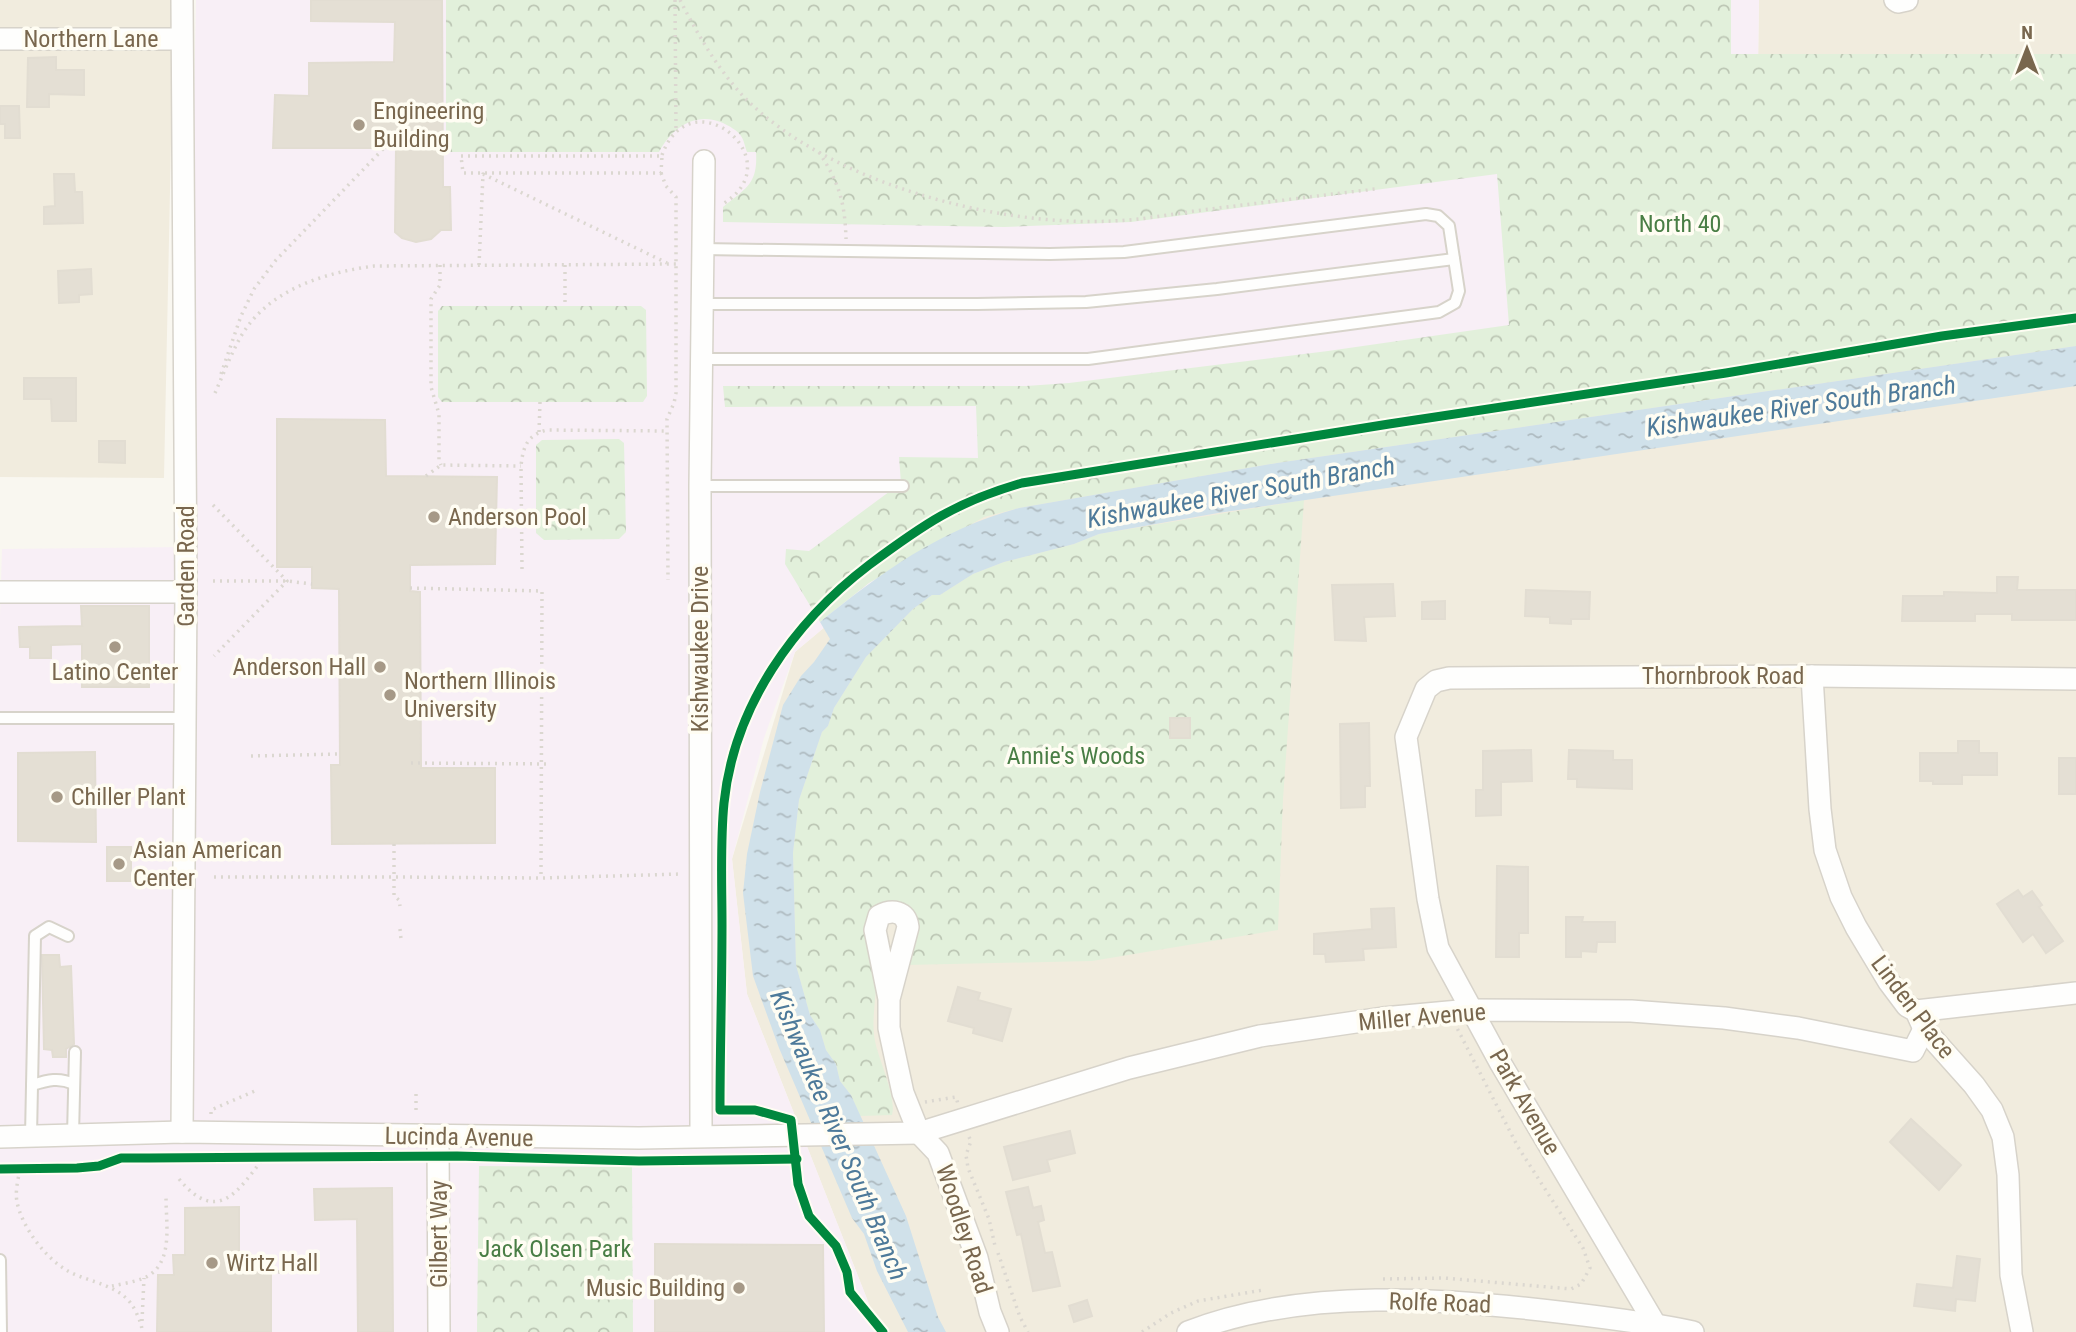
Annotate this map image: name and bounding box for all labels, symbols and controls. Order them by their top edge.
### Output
north arrow [1992,14,2062,84]
text: N [2021,21,2033,44]
street label: Northern Lane [24,25,159,53]
place label: Engineering Building [373,97,484,153]
marker: Engineering Building [351,117,367,133]
park label: North 40 [1639,210,1721,238]
water label: Kishwaukee River South Branch [1644,369,1958,443]
water label: Kishwaukee River South Branch [1085,450,1397,534]
place label: Anderson Pool [448,503,587,531]
street label: Garden Road [172,505,200,627]
marker: Anderson Pool [426,509,442,525]
street label: Kishwaukee Drive [686,566,714,732]
marker: Latino Center [107,639,123,655]
place label: Anderson Hall [233,653,366,681]
place label: Latino Center [52,658,178,686]
marker: Anderson Hall [372,659,388,675]
street label: Thornbrook Road [1642,662,1804,690]
place label: Northern Illinois University [404,667,556,723]
marker: Northern Illinois University [382,687,398,703]
park label: Annie's Woods [1007,742,1145,770]
place label: Chiller Plant [71,783,186,811]
marker: Chiller Plant [49,789,65,805]
place label: Asian American Center [133,836,282,892]
marker: Asian American Center [111,856,127,872]
street label: Linden Place [1865,950,1961,1064]
water label: Kishwaukee River South Branch [764,985,914,1285]
street label: Miller Avenue [1357,997,1487,1037]
street label: Park Avenue [1484,1044,1566,1160]
street label: Lucinda Avenue [384,1122,534,1152]
street label: Woodley Road [930,1161,998,1297]
street label: Gilbert Way [425,1180,453,1288]
park label: Jack Olsen Park [479,1235,631,1263]
place label: Wirtz Hall [226,1249,318,1277]
marker: Wirtz Hall [204,1255,220,1271]
place label: Music Building [586,1274,725,1302]
marker: Music Building [731,1280,747,1296]
street label: Rolfe Road [1388,1287,1492,1319]

